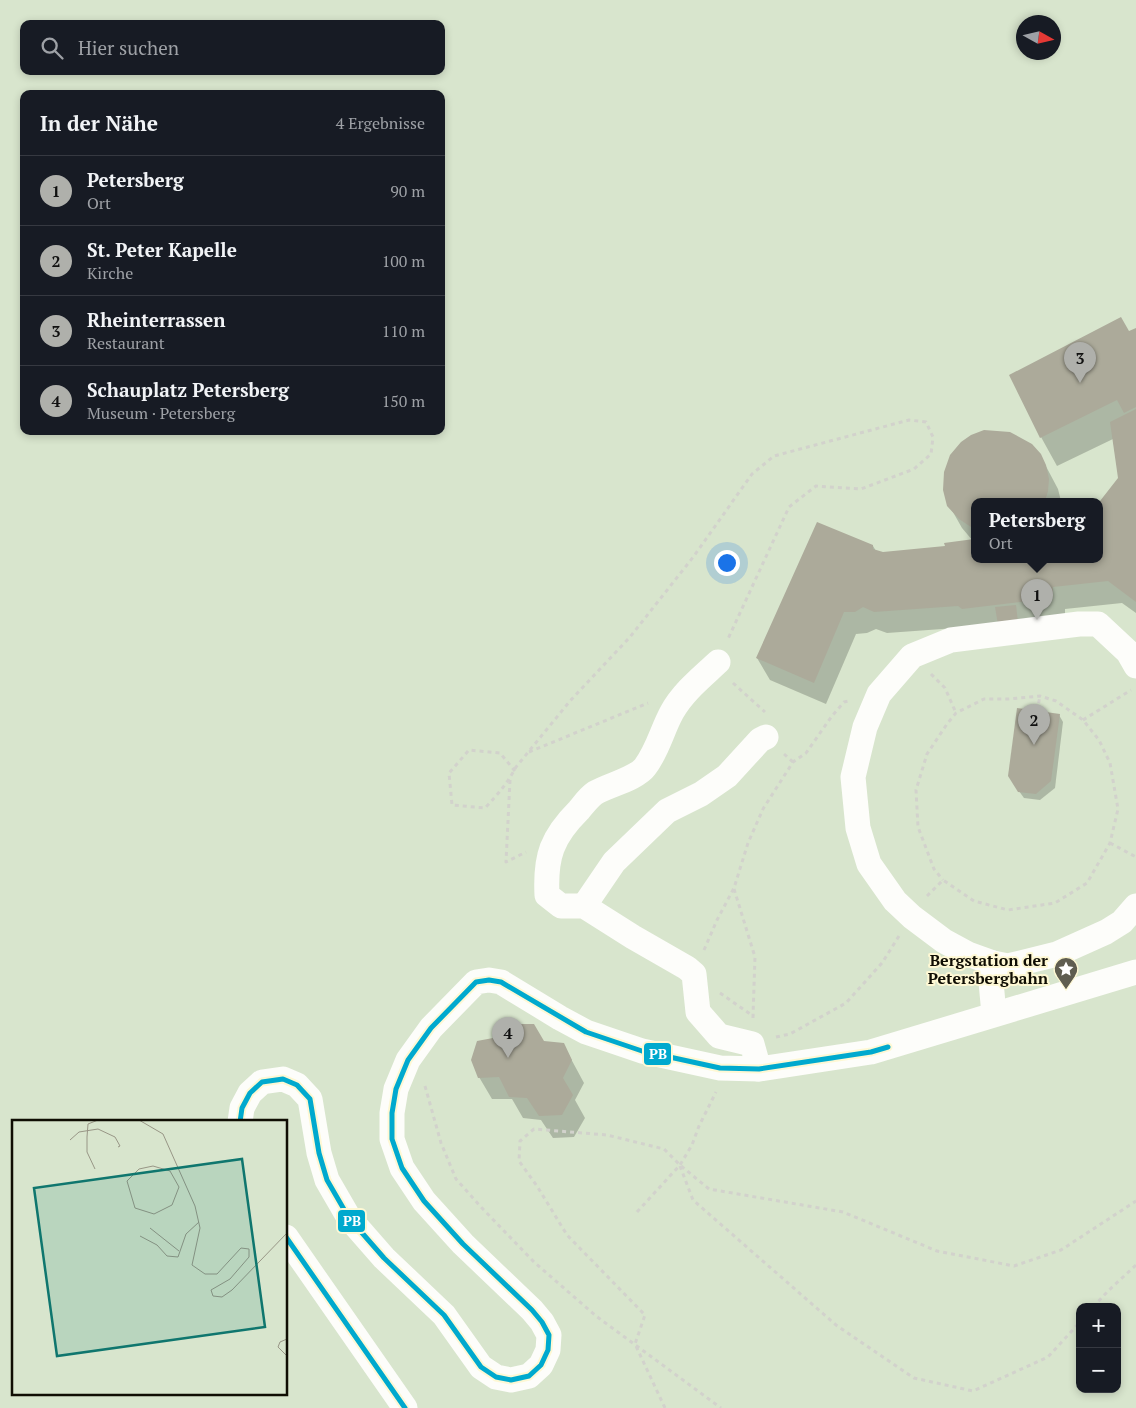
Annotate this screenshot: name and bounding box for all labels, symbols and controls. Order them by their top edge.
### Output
north arrow [1016,15,1061,60]
search box [20,20,445,75]
icon: search [38,34,66,62]
text: Hier suchen [78,35,179,60]
text: In der Nähe [40,109,158,137]
text: 4 Ergebnisse [336,112,425,134]
text: Petersberg [87,167,184,192]
text: 1 [51,180,61,202]
text: 90 m [390,180,425,202]
text: Ort [87,192,111,214]
text: St. Peter Kapelle [87,237,237,262]
text: 2 [51,250,61,272]
text: 100 m [382,250,425,272]
text: Kirche [87,262,133,284]
text: Rheinterrassen [87,307,226,332]
text: 3 [51,320,61,342]
text: 110 m [382,320,425,342]
text: Restaurant [87,332,165,354]
pin: 3 [1064,342,1096,383]
text: Schauplatz Petersberg [87,377,289,402]
text: 4 [51,390,61,412]
text: 150 m [382,390,425,412]
text: Museum · Petersberg [87,402,235,424]
popup [971,498,1103,563]
text: Petersberg [989,507,1085,532]
text: Ort [989,532,1013,554]
your location [714,550,740,576]
pin: 1 [1021,579,1053,620]
pin: 2 [1018,704,1050,745]
place label: Bergstation der Petersbergbahn [928,949,1049,989]
place icon: Bergstation der Petersbergbahn [1053,956,1079,990]
pin: 4 [492,1017,524,1058]
line badge: PB [643,1042,672,1066]
text: PB [649,1044,667,1063]
inset map [12,1120,288,1396]
line badge: PB [337,1209,366,1233]
text: PB [343,1211,361,1230]
map controls [1076,1303,1121,1393]
button: + [1076,1303,1121,1348]
button: − [1076,1348,1121,1393]

